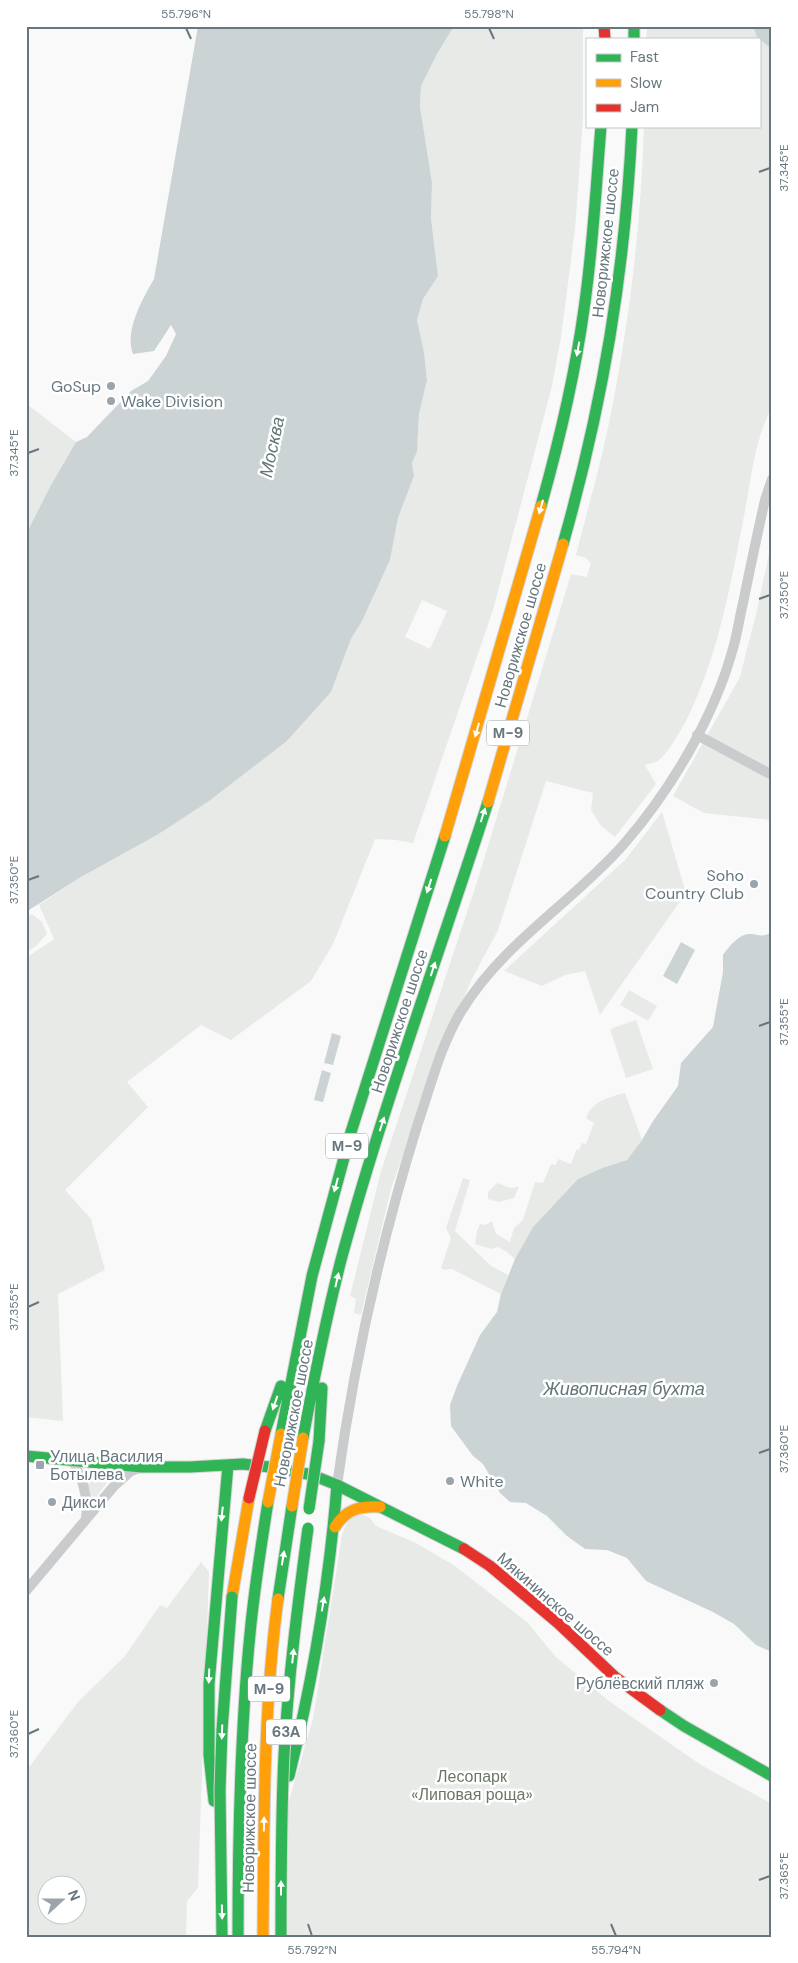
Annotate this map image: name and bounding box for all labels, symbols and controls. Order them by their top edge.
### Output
text: 55.796°N [161,6,211,22]
text: 55.798°N [464,6,514,22]
legend [586,38,760,128]
text: Fast [630,47,659,67]
text: Slow [630,73,663,93]
text: Jam [630,97,659,117]
text: 37.345°E [776,144,792,192]
street label: Новорижское шоссе [587,167,624,319]
one-way arrow [573,341,581,357]
place label: GoSup [51,376,101,397]
marker: GoSup [105,380,117,392]
place label: Wake Division [121,391,223,412]
marker: Wake Division [105,395,117,407]
water label: Москва [254,414,290,480]
text: 37.345°E [6,429,22,477]
one-way arrow [536,499,544,514]
street label: Новорижское шоссе [490,560,551,710]
text: 37.350°E [776,571,792,619]
road number: М-9 [487,720,529,746]
one-way arrow [472,723,480,738]
one-way arrow [480,807,488,822]
text: 37.350°E [6,856,22,904]
place label: Soho Country Club [645,865,744,904]
one-way arrow [425,878,433,893]
marker: Soho Country Club [748,878,760,890]
street label: Новорижское шоссе [366,946,433,1096]
one-way arrow [429,962,437,977]
text: 37.355°E [776,998,792,1046]
one-way arrow [379,1116,387,1131]
road number: М-9 [326,1134,368,1158]
one-way arrow [332,1178,340,1193]
one-way arrow [333,1272,341,1287]
text: 37.355°E [6,1283,22,1331]
street label: Новорижское шоссе [269,1337,318,1489]
water label: Живописная бухта [542,1377,705,1401]
one-way arrow [271,1396,279,1411]
text: 37.360°E [776,1424,792,1473]
place label: Улица Василия Ботылева [50,1446,163,1485]
marker: Улица Василия Ботылева [34,1459,46,1471]
place label: White [460,1471,504,1492]
marker: White [444,1475,456,1487]
place label: Дикси [62,1492,106,1513]
marker: Дикси [46,1496,58,1508]
one-way arrow [218,1506,226,1522]
street label: Мякининское шоссе [493,1548,619,1661]
one-way arrow [280,1550,288,1566]
one-way arrow [319,1595,327,1611]
one-way arrow [289,1648,297,1664]
one-way arrow [205,1668,213,1684]
place label: Рублёвский пляж [576,1673,704,1694]
road number: М-9 [248,1676,290,1702]
marker: Рублёвский пляж [708,1677,720,1689]
text: 37.360°E [6,1709,22,1758]
road number: 63A [266,1720,306,1744]
one-way arrow [217,1725,225,1741]
street label: Новорижское шоссе [238,1743,261,1893]
park label: Лесопарк «Липовая роща» [411,1766,533,1805]
one-way arrow [261,1816,269,1832]
text: 37.365°E [776,1852,792,1900]
north arrow [38,1876,88,1926]
one-way arrow [277,1880,285,1896]
text: N [64,1887,84,1903]
one-way arrow [218,1905,226,1921]
text: 55.792°N [287,1942,337,1958]
text: 55.794°N [591,1942,641,1958]

